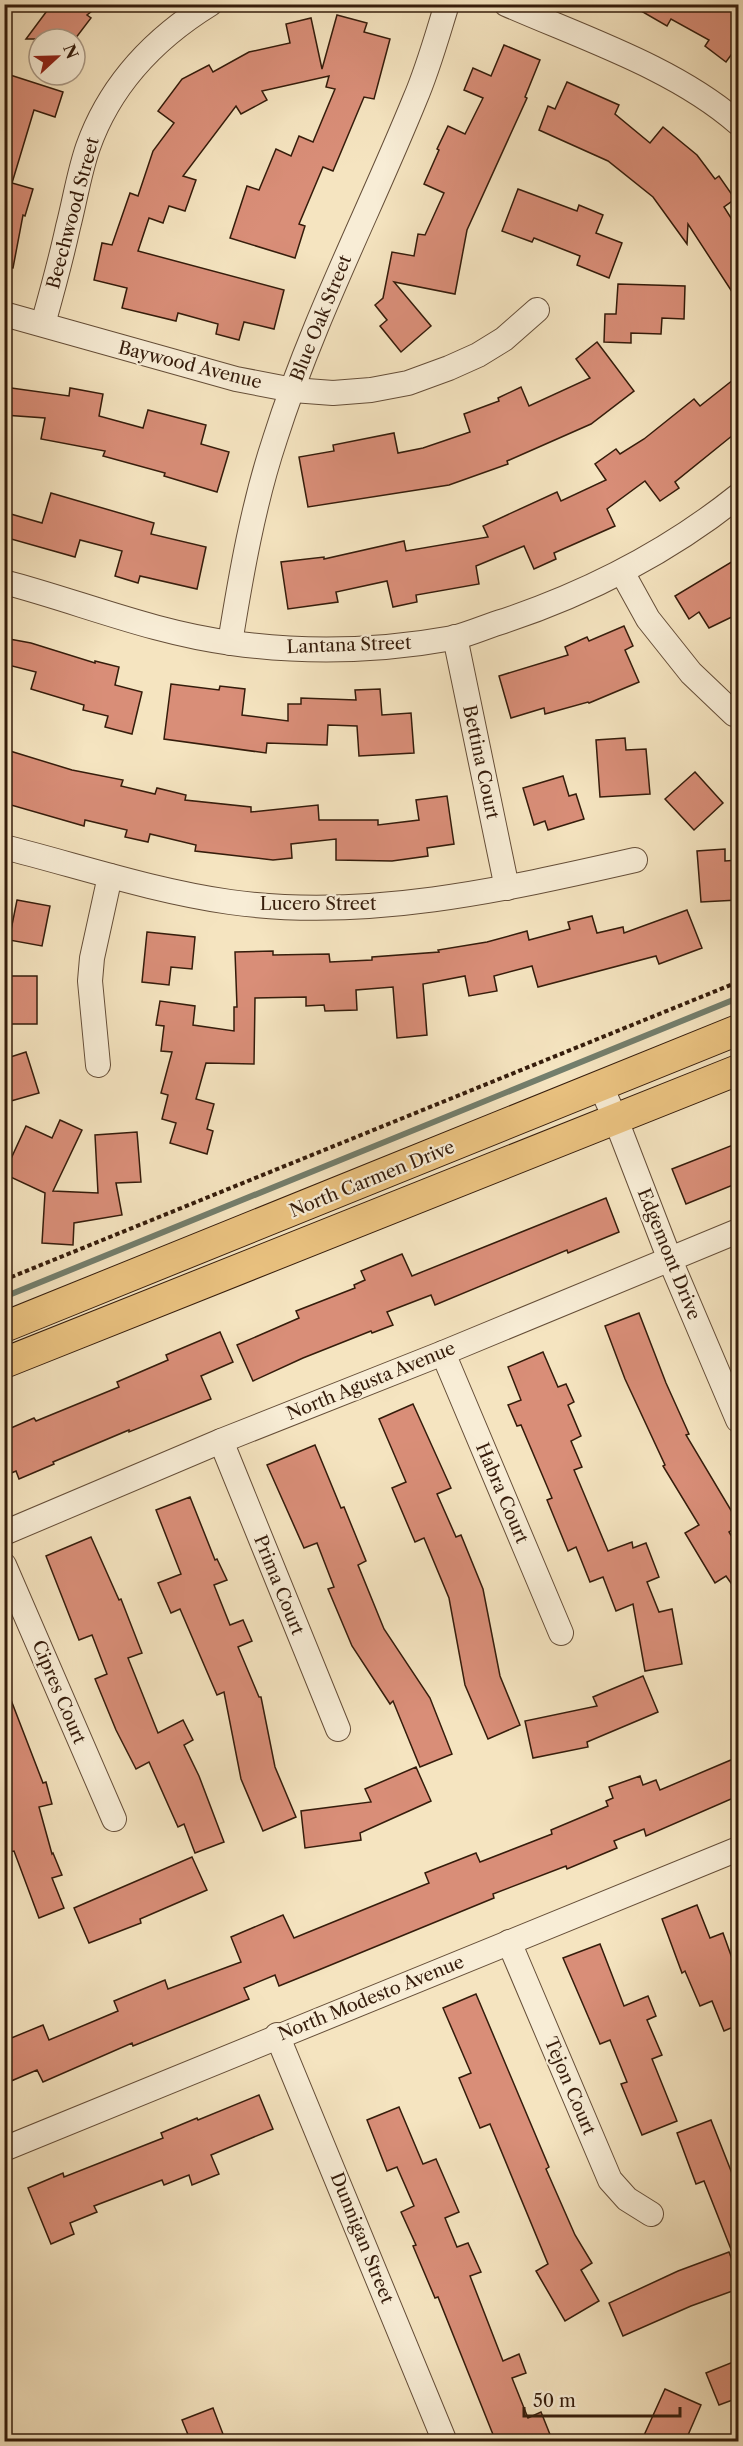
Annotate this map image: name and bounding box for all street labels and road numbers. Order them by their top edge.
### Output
street label: Beechwood Street [42,134,104,291]
street label: Blue Oak Street [286,251,357,384]
street label: Baywood Avenue [116,337,264,393]
street label: Lantana Street [286,632,412,658]
street label: Bettina Court [458,703,504,822]
street label: Lucero Street [260,893,377,915]
street label: North Carmen Drive [286,1136,458,1222]
street label: Edgemont Drive [633,1185,705,1323]
street label: North Agusta Avenue [283,1337,459,1425]
street label: Habra Court [471,1439,533,1547]
street label: Prima Court [249,1532,309,1639]
street label: Cipres Court [27,1637,91,1748]
street label: North Modesto Avenue [275,1951,467,2045]
street label: Tejon Court [540,2034,601,2139]
street label: Dunnigan Street [326,2169,399,2307]

